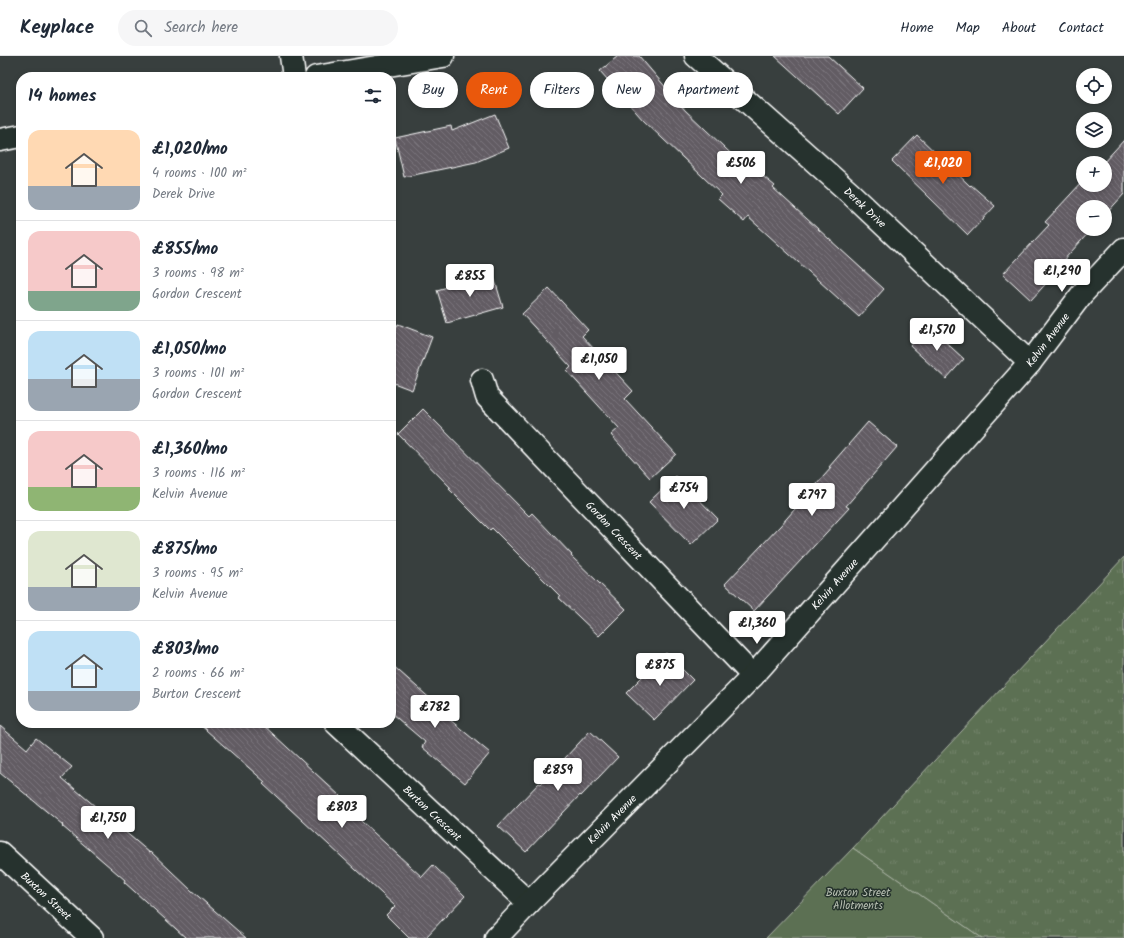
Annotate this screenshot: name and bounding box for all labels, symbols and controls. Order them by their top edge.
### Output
search box [118,10,398,46]
text: Keyplace [20,13,94,43]
text: Search here [164,16,238,40]
icon: search [132,17,154,39]
text: Home [900,17,934,39]
text: Map [956,17,980,39]
text: About [1002,17,1036,39]
text: Contact [1058,17,1104,39]
map controls [1076,68,1112,236]
button: locate [1076,68,1112,104]
chip: Buy [408,72,458,108]
chip: Rent [466,72,522,108]
chip: Filters [530,72,594,108]
chip: New [602,72,655,108]
chip: Apartment [663,72,753,108]
text: 14 homes [28,83,96,110]
icon: filters [362,85,384,107]
button: layers [1076,112,1112,148]
text: £1,020/mo [152,136,228,163]
icon: home [60,146,108,194]
pin: £506 [717,151,765,185]
pin: £1,020 [910,151,976,185]
text: £506 [726,153,756,174]
text: £1,020 [924,153,962,174]
button: + [1076,156,1112,192]
text: 4 rooms · 100 m² [152,163,247,184]
street label: Derek Drive [839,183,890,233]
text: Derek Drive [152,184,215,205]
button: − [1076,200,1112,236]
text: £855/mo [152,236,218,263]
icon: home [60,247,108,295]
pin: £1,290 [1029,259,1095,293]
text: £1,290 [1043,261,1081,282]
text: 3 rooms · 98 m² [152,263,244,284]
pin: £855 [446,264,494,298]
text: £855 [455,266,485,287]
text: Gordon Crescent [152,284,242,305]
street label: Kelvin Avenue [1022,309,1075,371]
pin: £1,570 [904,318,970,352]
text: £1,570 [919,320,955,341]
text: £1,050/mo [152,336,227,363]
icon: home [60,347,108,395]
pin: £1,050 [566,347,632,381]
text: £1,050 [581,349,617,370]
text: 3 rooms · 101 m² [152,363,244,384]
text: Gordon Crescent [152,384,242,405]
text: £1,360/mo [152,436,228,463]
icon: home [60,447,108,495]
text: 3 rooms · 116 m² [152,463,245,484]
pin: £754 [660,476,708,510]
text: £754 [669,478,699,499]
pin: £797 [788,483,836,517]
text: Kelvin Avenue [152,484,228,505]
text: £797 [798,485,826,506]
street label: Gordon Crescent [581,497,647,565]
text: £875/mo [152,536,218,563]
icon: home [60,547,108,595]
street label: Kelvin Avenue [807,555,863,615]
text: 3 rooms · 95 m² [152,563,243,584]
text: Kelvin Avenue [152,584,228,605]
pin: £1,360 [724,611,790,645]
text: £1,360 [738,613,776,634]
text: £803/mo [152,636,219,663]
icon: home [60,647,108,695]
pin: £875 [636,653,684,687]
text: £875 [645,655,675,676]
text: 2 rooms · 66 m² [152,663,244,684]
text: Burton Crescent [152,684,241,705]
pin: £782 [411,695,459,729]
text: £782 [420,697,450,718]
pin: £859 [534,758,582,792]
text: £859 [543,760,573,781]
street label: Burton Crescent [398,781,466,847]
street label: Kelvin Avenue [584,791,642,849]
pin: £803 [318,795,366,829]
text: £803 [327,797,357,818]
pin: £1,750 [75,806,141,840]
text: £1,750 [90,808,126,829]
street label: Buxton Street [16,868,76,925]
park label: Buxton Street Allotments [826,884,891,915]

